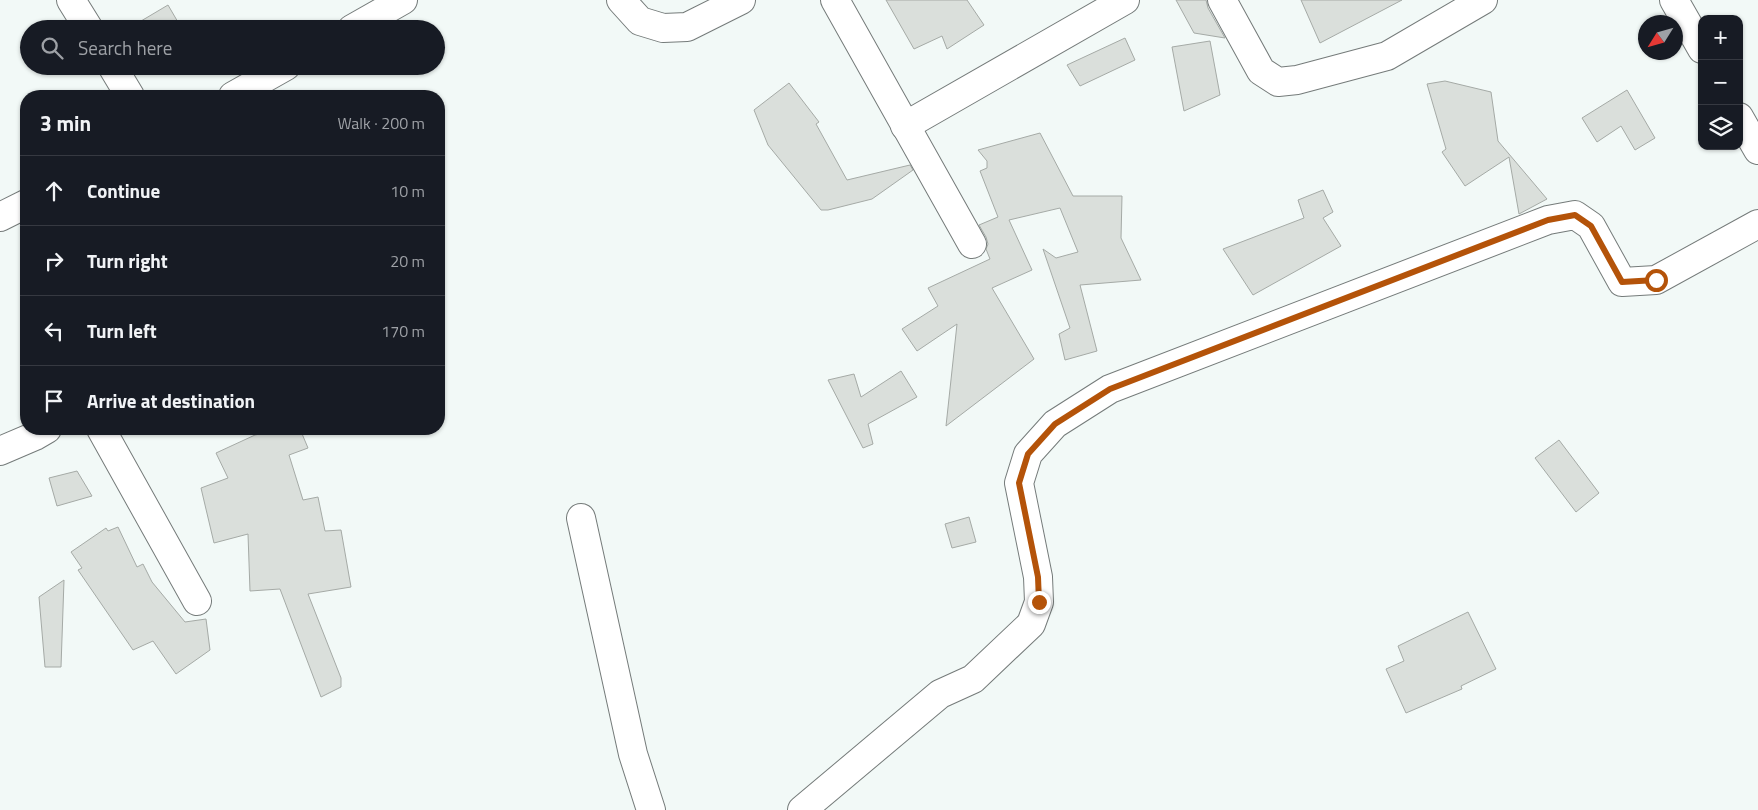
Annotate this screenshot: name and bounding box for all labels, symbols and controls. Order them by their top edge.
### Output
north arrow [1638,15,1683,60]
map controls [1698,15,1743,150]
button: + [1698,15,1743,60]
search box [20,20,445,75]
text: Search here [78,33,172,62]
icon: search [38,34,66,62]
button: − [1698,60,1743,105]
button: layers [1698,105,1743,150]
text: 3 min [40,107,91,139]
text: Walk · 200 m [337,111,425,135]
text: Continue [87,176,160,205]
icon: ahead [40,177,68,205]
text: 10 m [390,179,425,203]
text: Turn right [87,246,168,275]
icon: right [40,247,68,275]
text: 20 m [390,249,425,273]
route start [1645,269,1668,292]
text: Turn left [87,316,157,345]
icon: left [40,317,68,345]
text: 170 m [381,319,425,343]
text: Arrive at destination [87,386,255,415]
icon: arrive [40,387,68,415]
route end [1028,591,1051,614]

